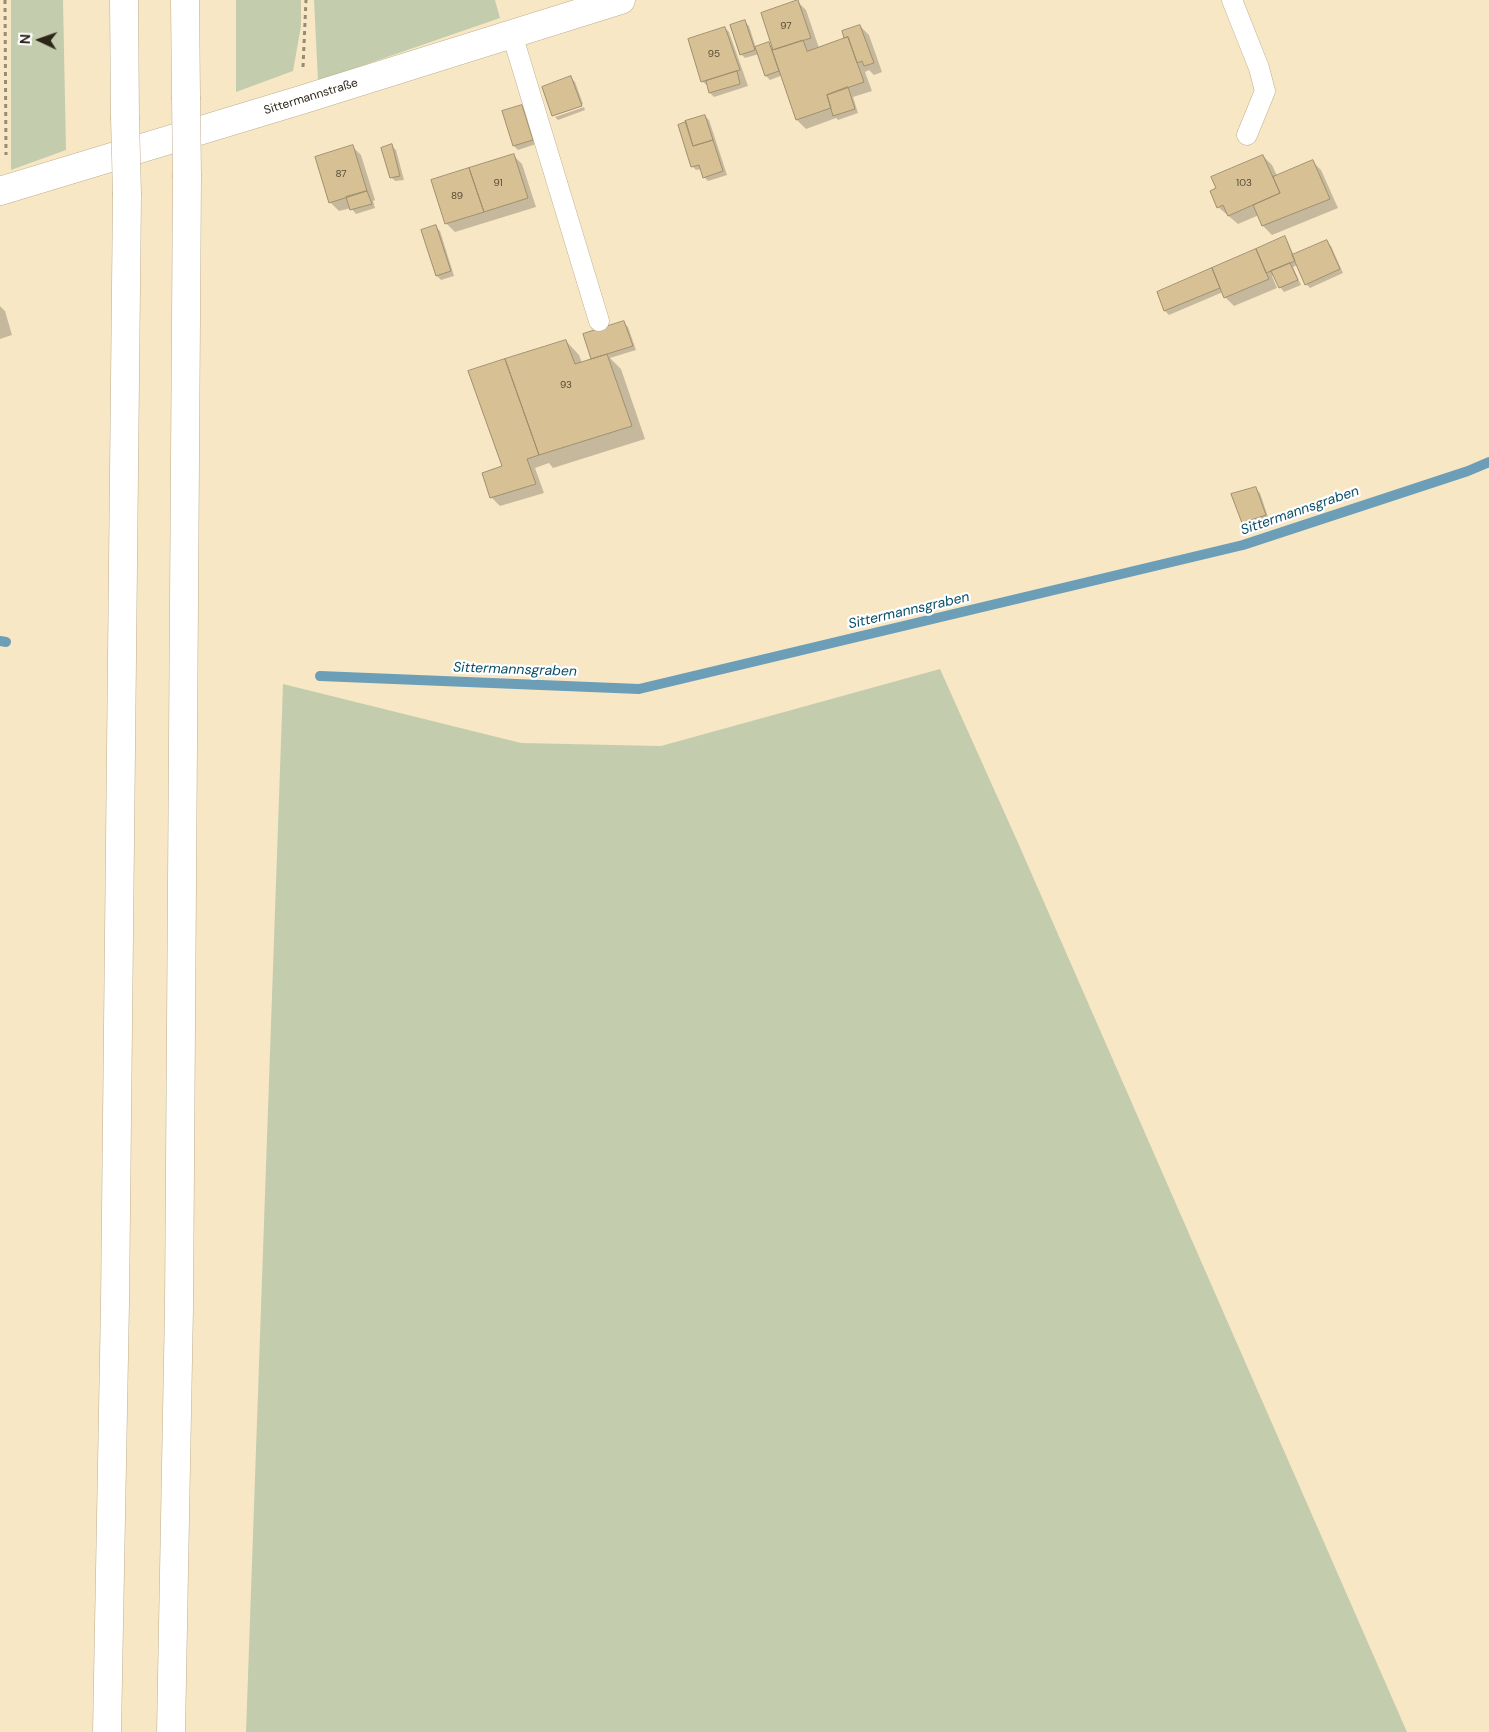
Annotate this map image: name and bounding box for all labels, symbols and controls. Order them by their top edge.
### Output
north arrow [15,15,65,65]
house number: 97 [780,20,792,32]
text: N [16,34,34,45]
house number: 95 [708,48,720,60]
street label: Sittermannstraße [262,76,360,118]
house number: 87 [335,168,347,180]
house number: 91 [493,177,503,189]
house number: 103 [1236,177,1252,189]
house number: 89 [451,190,463,202]
house number: 93 [560,379,572,391]
water label: Sittermannsgraben [1239,483,1361,539]
water label: Sittermannsgraben [847,589,971,633]
water label: Sittermannsgraben [453,659,577,681]

